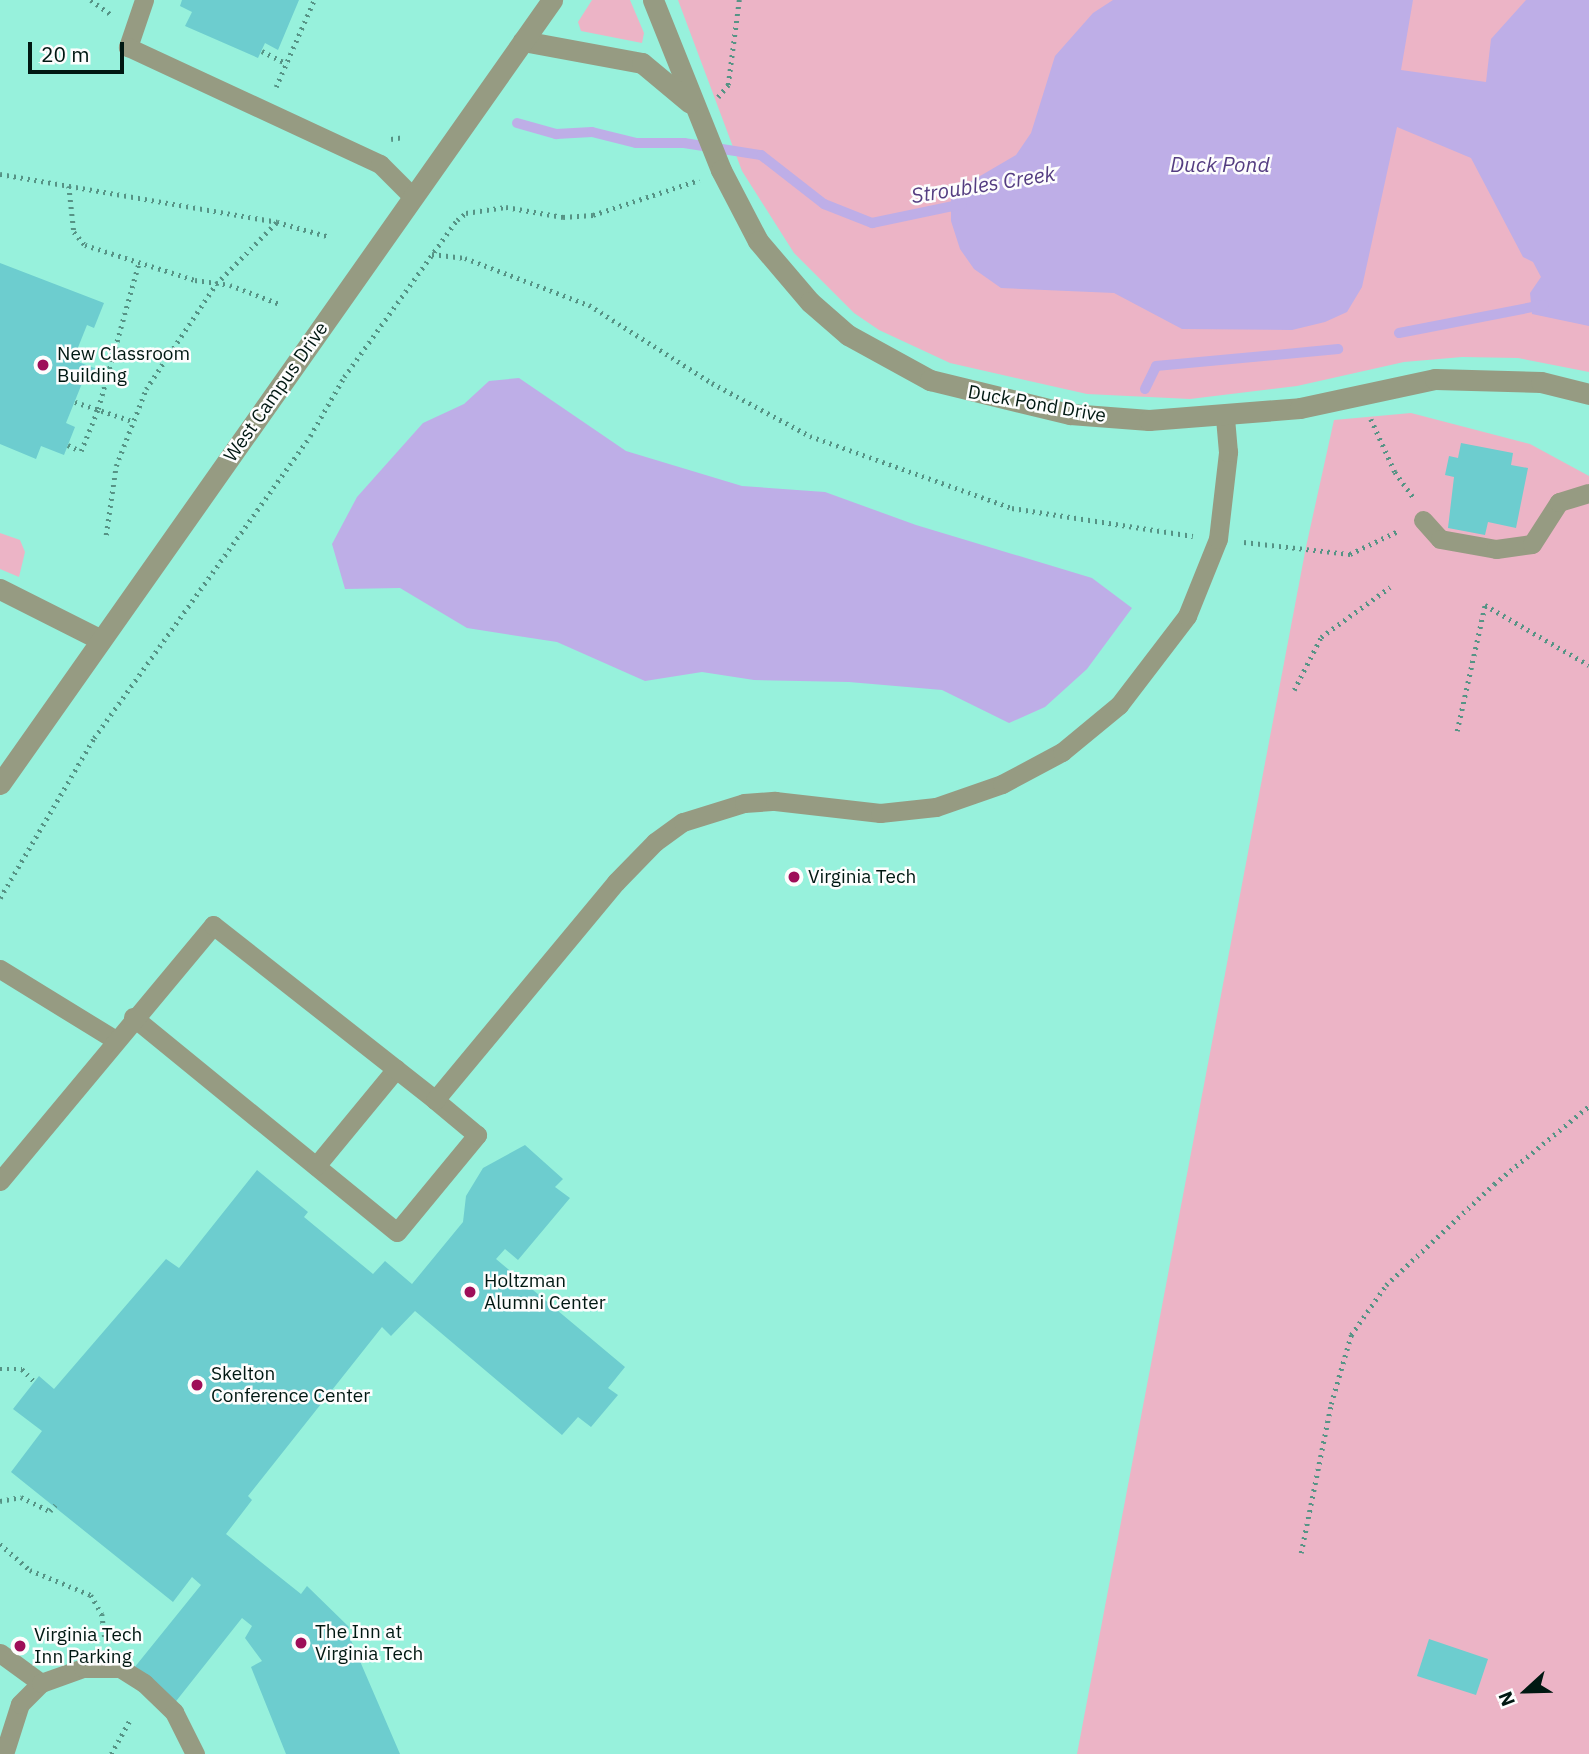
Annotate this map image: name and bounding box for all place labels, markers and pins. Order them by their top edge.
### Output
place label: New Classroom Building [57,343,190,387]
marker: New Classroom Building [35,357,51,373]
place label: Virginia Tech [808,866,916,888]
marker: Virginia Tech [786,869,802,885]
place label: Holtzman Alumni Center [484,1270,606,1314]
marker: Holtzman Alumni Center [462,1284,478,1300]
place label: Skelton Conference Center [211,1363,370,1407]
marker: Skelton Conference Center [189,1377,205,1393]
place label: The Inn at Virginia Tech [315,1621,423,1665]
place label: Virginia Tech Inn Parking [34,1624,142,1668]
marker: The Inn at Virginia Tech [293,1635,309,1651]
marker: Virginia Tech Inn Parking [12,1638,28,1654]

